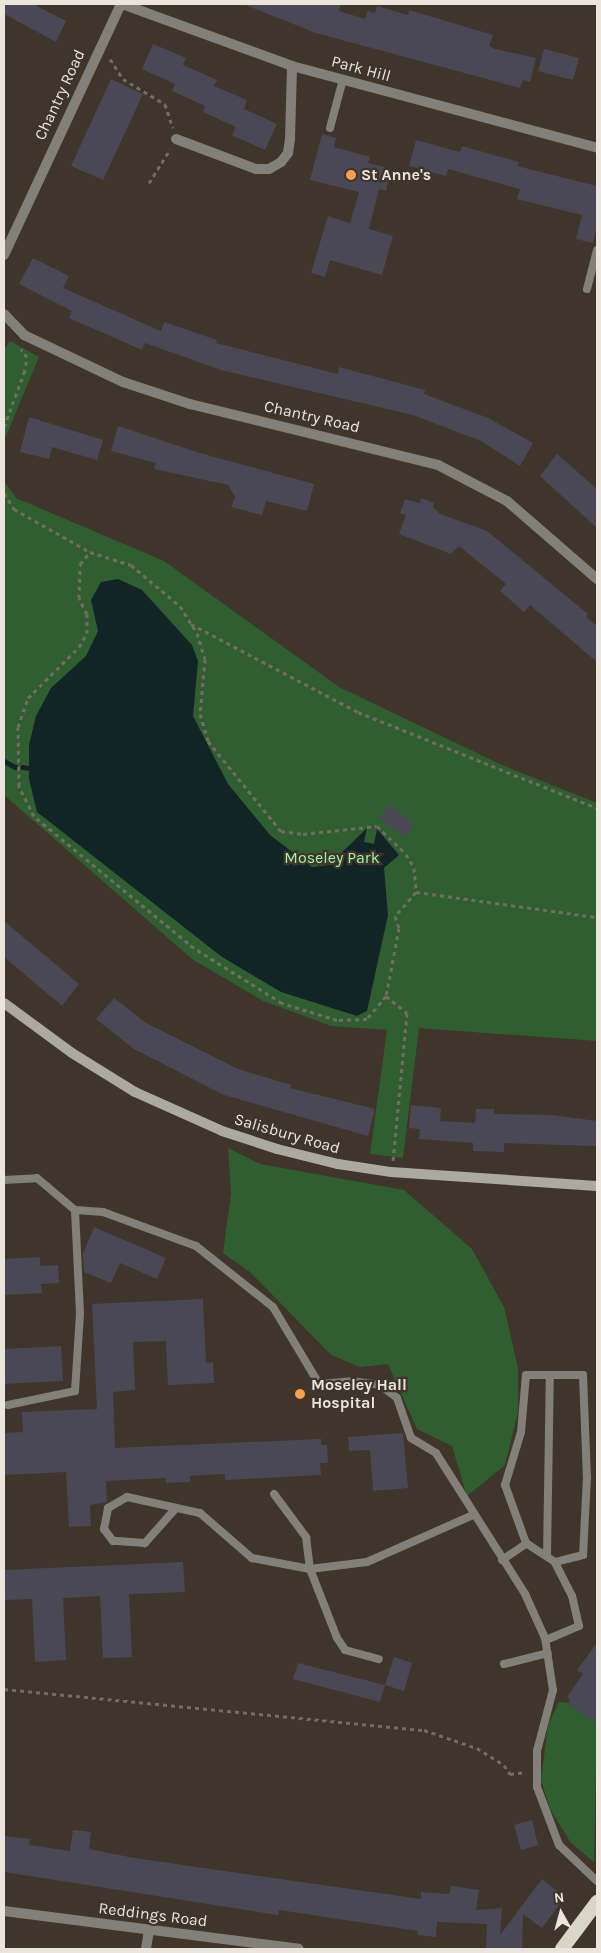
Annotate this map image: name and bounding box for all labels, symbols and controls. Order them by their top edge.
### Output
street label: Chantry Road [31,47,89,143]
street label: Park Hill [329,52,393,86]
place label: St Anne's [361,165,431,185]
marker: St Anne's [345,169,357,181]
street label: Chantry Road [262,397,362,437]
park label: Moseley Park [284,848,380,868]
street label: Salisbury Road [232,1110,342,1158]
place label: Moseley Hall Hospital [311,1375,407,1413]
marker: Moseley Hall Hospital [293,1387,307,1401]
north arrow [536,1888,586,1938]
text: N [553,1889,565,1907]
street label: Reddings Road [98,1899,208,1931]

